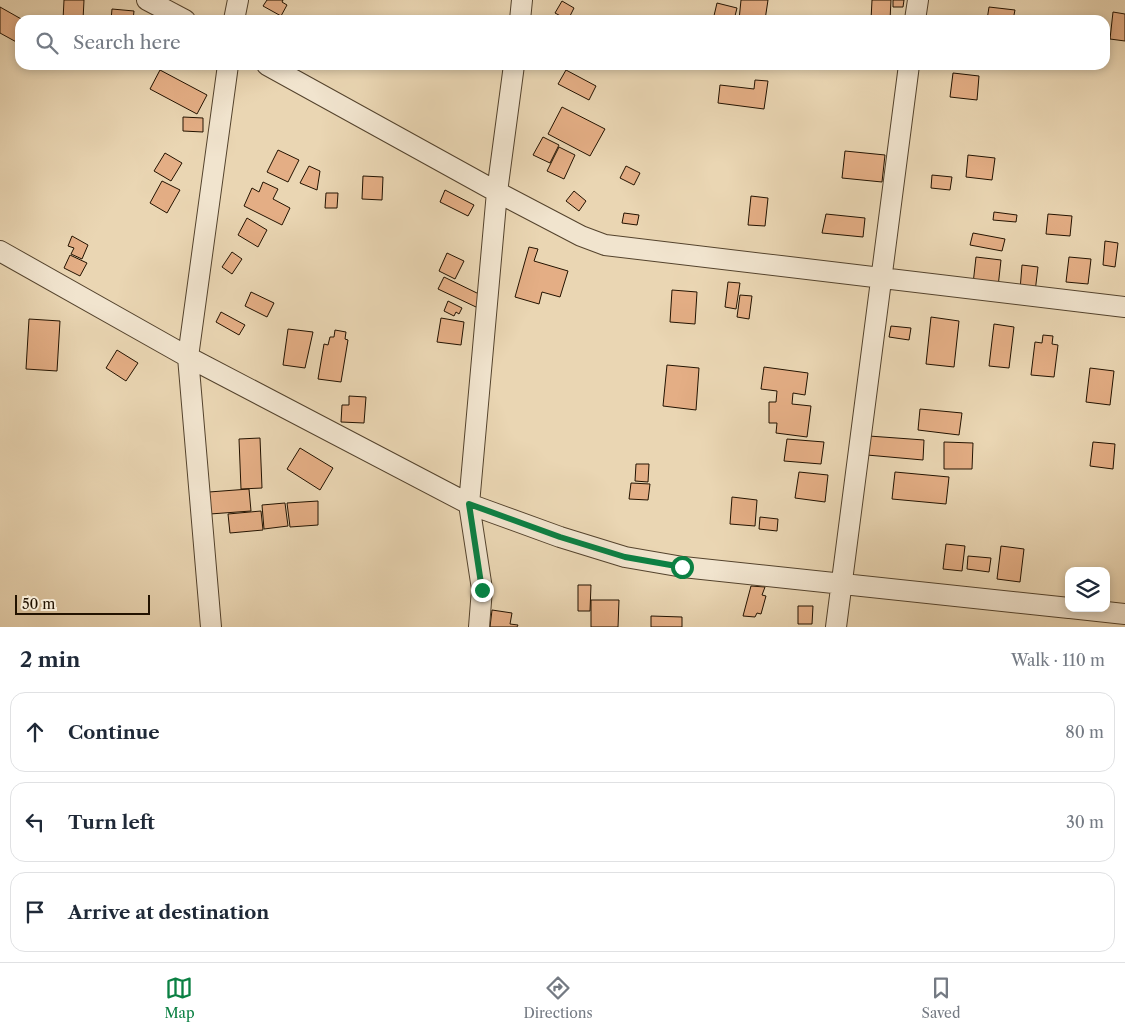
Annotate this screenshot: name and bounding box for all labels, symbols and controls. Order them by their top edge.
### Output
search box [15,15,1110,70]
icon: search [33,29,61,57]
text: Search here [73,31,181,54]
route start [671,556,694,579]
map controls [1065,567,1110,612]
button: layers [1065,567,1110,612]
route end [471,579,494,602]
scale bar [15,592,150,615]
text: 50 m [22,595,55,613]
text: 2 min [20,647,80,672]
text: Walk · 110 m [1011,650,1105,670]
icon: ahead [21,718,49,746]
text: Continue [68,721,160,744]
text: 80 m [1065,722,1104,742]
icon: left [21,808,49,836]
text: Turn left [68,811,155,834]
text: 30 m [1066,812,1104,832]
icon: arrive [21,898,49,926]
text: Arrive at destination [68,901,269,924]
tab: Map [164,974,195,1022]
tab: Directions [523,974,593,1022]
tab: Saved [922,974,960,1022]

